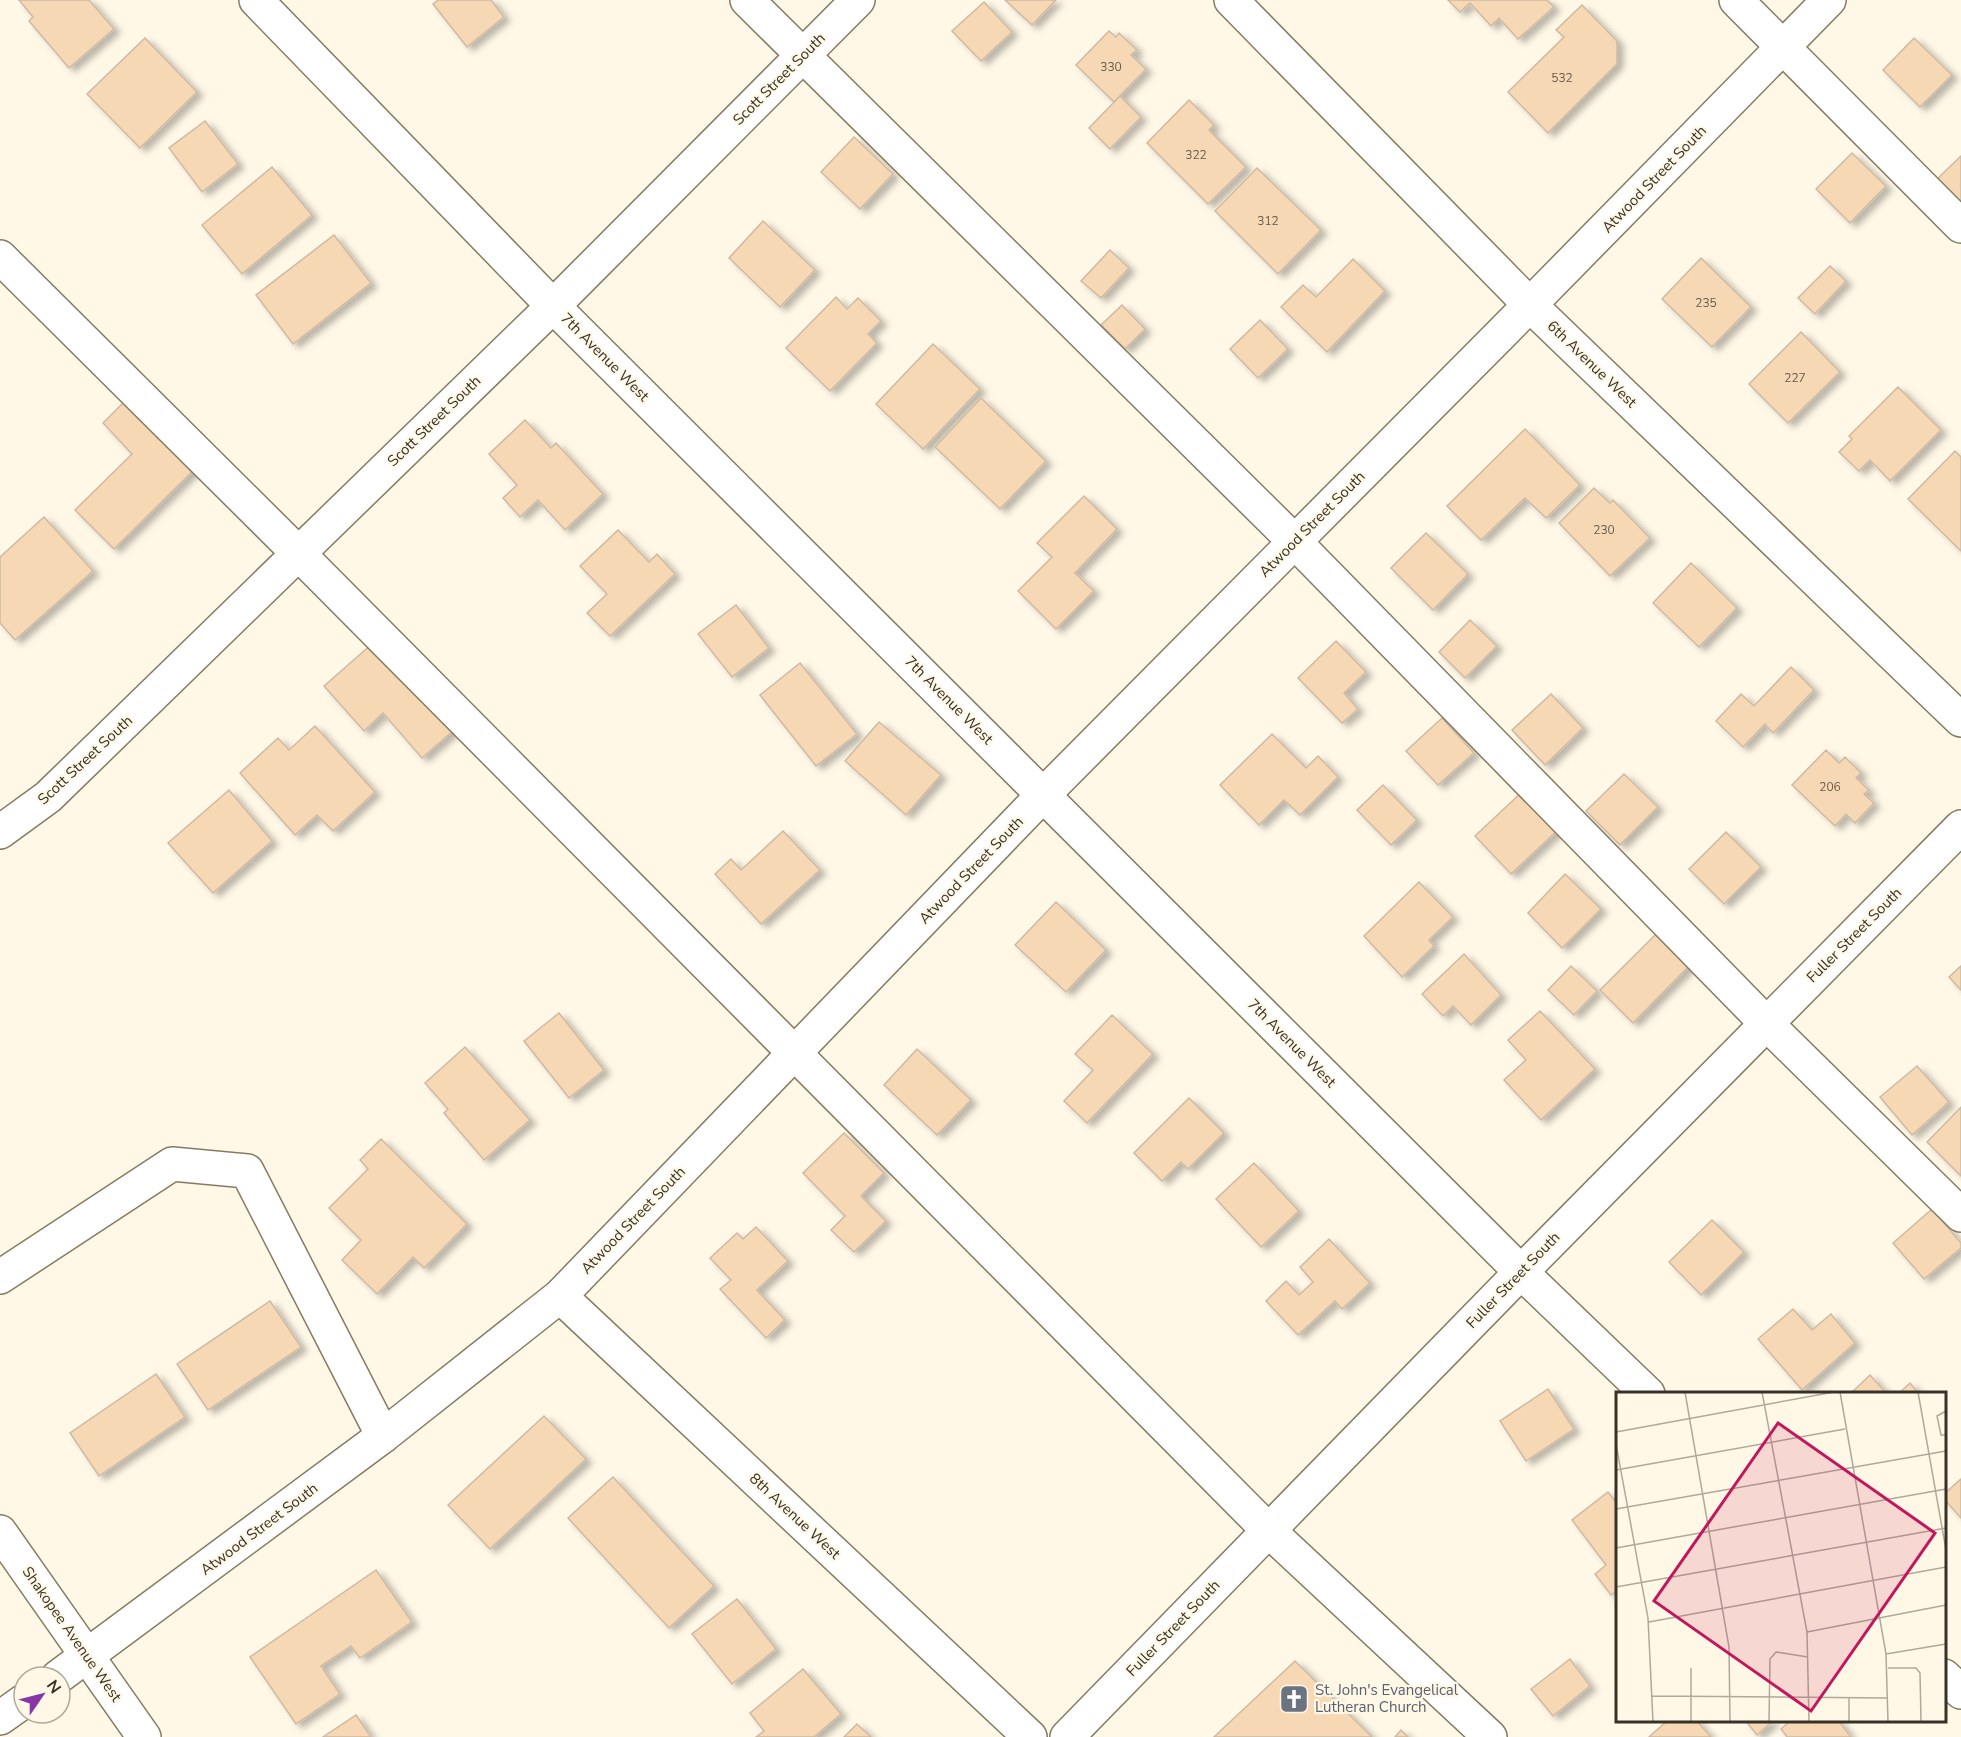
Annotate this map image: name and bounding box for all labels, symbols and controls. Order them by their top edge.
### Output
street label: Scott Street South [728,28,830,130]
house number: 330 [1100,59,1122,75]
house number: 532 [1551,70,1573,86]
street label: Atwood Street South [1597,121,1711,237]
house number: 322 [1185,147,1207,163]
house number: 312 [1257,213,1279,229]
house number: 235 [1695,295,1717,311]
street label: 7th Avenue West [556,308,654,406]
street label: 6th Avenue West [1543,316,1642,413]
house number: 227 [1784,370,1806,386]
street label: Scott Street South [383,371,485,471]
street label: Atwood Street South [1255,467,1369,581]
house number: 230 [1593,522,1615,538]
street label: 7th Avenue West [900,651,998,749]
street label: Scott Street South [33,711,137,809]
house number: 206 [1819,779,1841,795]
street label: Atwood Street South [914,812,1028,928]
street label: Fuller Street South [1802,883,1906,987]
street label: 7th Avenue West [1243,994,1341,1092]
street label: Atwood Street South [576,1162,690,1278]
street label: Fuller Street South [1462,1227,1564,1333]
inset map [1616,1392,1946,1722]
street label: 8th Avenue West [745,1469,845,1564]
street label: Atwood Street South [196,1478,322,1580]
street label: Shakopee Avenue West [18,1562,127,1706]
street label: Fuller Street South [1122,1575,1224,1681]
north arrow [12,1665,72,1725]
text: N [41,1676,66,1698]
place label: St. John's Evangelical Lutheran Church [1315,1680,1459,1717]
church icon: St. John's Evangelical Lutheran Church [1278,1683,1310,1715]

